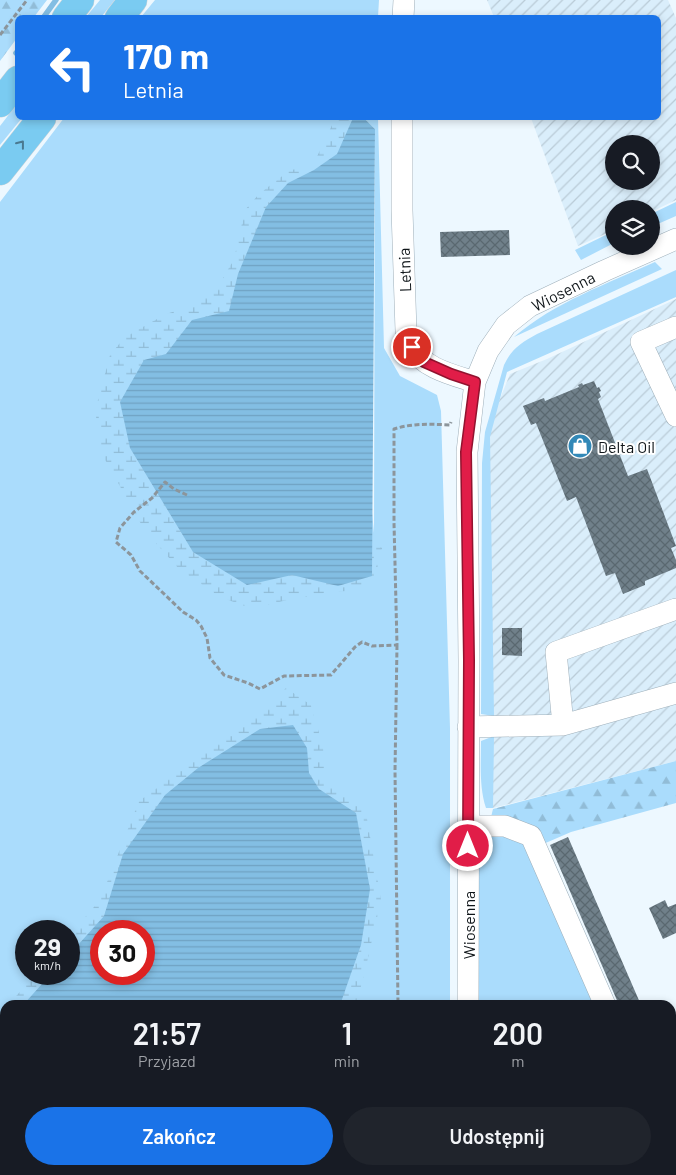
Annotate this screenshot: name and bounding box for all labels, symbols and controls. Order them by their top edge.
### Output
text: 170 m [123,34,209,76]
icon: left [40,35,105,100]
text: Letnia [123,76,184,102]
map controls [605,135,660,255]
button: search [605,135,660,190]
one-way arrow [15,141,24,150]
button: layers [605,200,660,255]
street label: Letnia [394,248,414,292]
street label: Wiosenna [528,267,598,315]
pin [391,326,433,368]
icon: arrive [398,333,426,361]
shop icon: Delta Oil [567,433,593,459]
place label: Delta Oil [598,437,655,456]
position arrow [441,819,493,871]
street label: Wiosenna [459,891,478,959]
speed limit sign: 30 [90,920,155,985]
text: 29 [34,931,61,961]
text: km/h [34,958,61,972]
text: 21:57 [133,1015,201,1051]
text: 1 [341,1015,352,1051]
text: 200 [493,1015,543,1051]
text: Przyjazd [138,1051,196,1070]
text: min [334,1051,360,1070]
text: m [511,1051,524,1070]
button: Zakończ [25,1107,333,1165]
button: Udostępnij [343,1107,651,1165]

